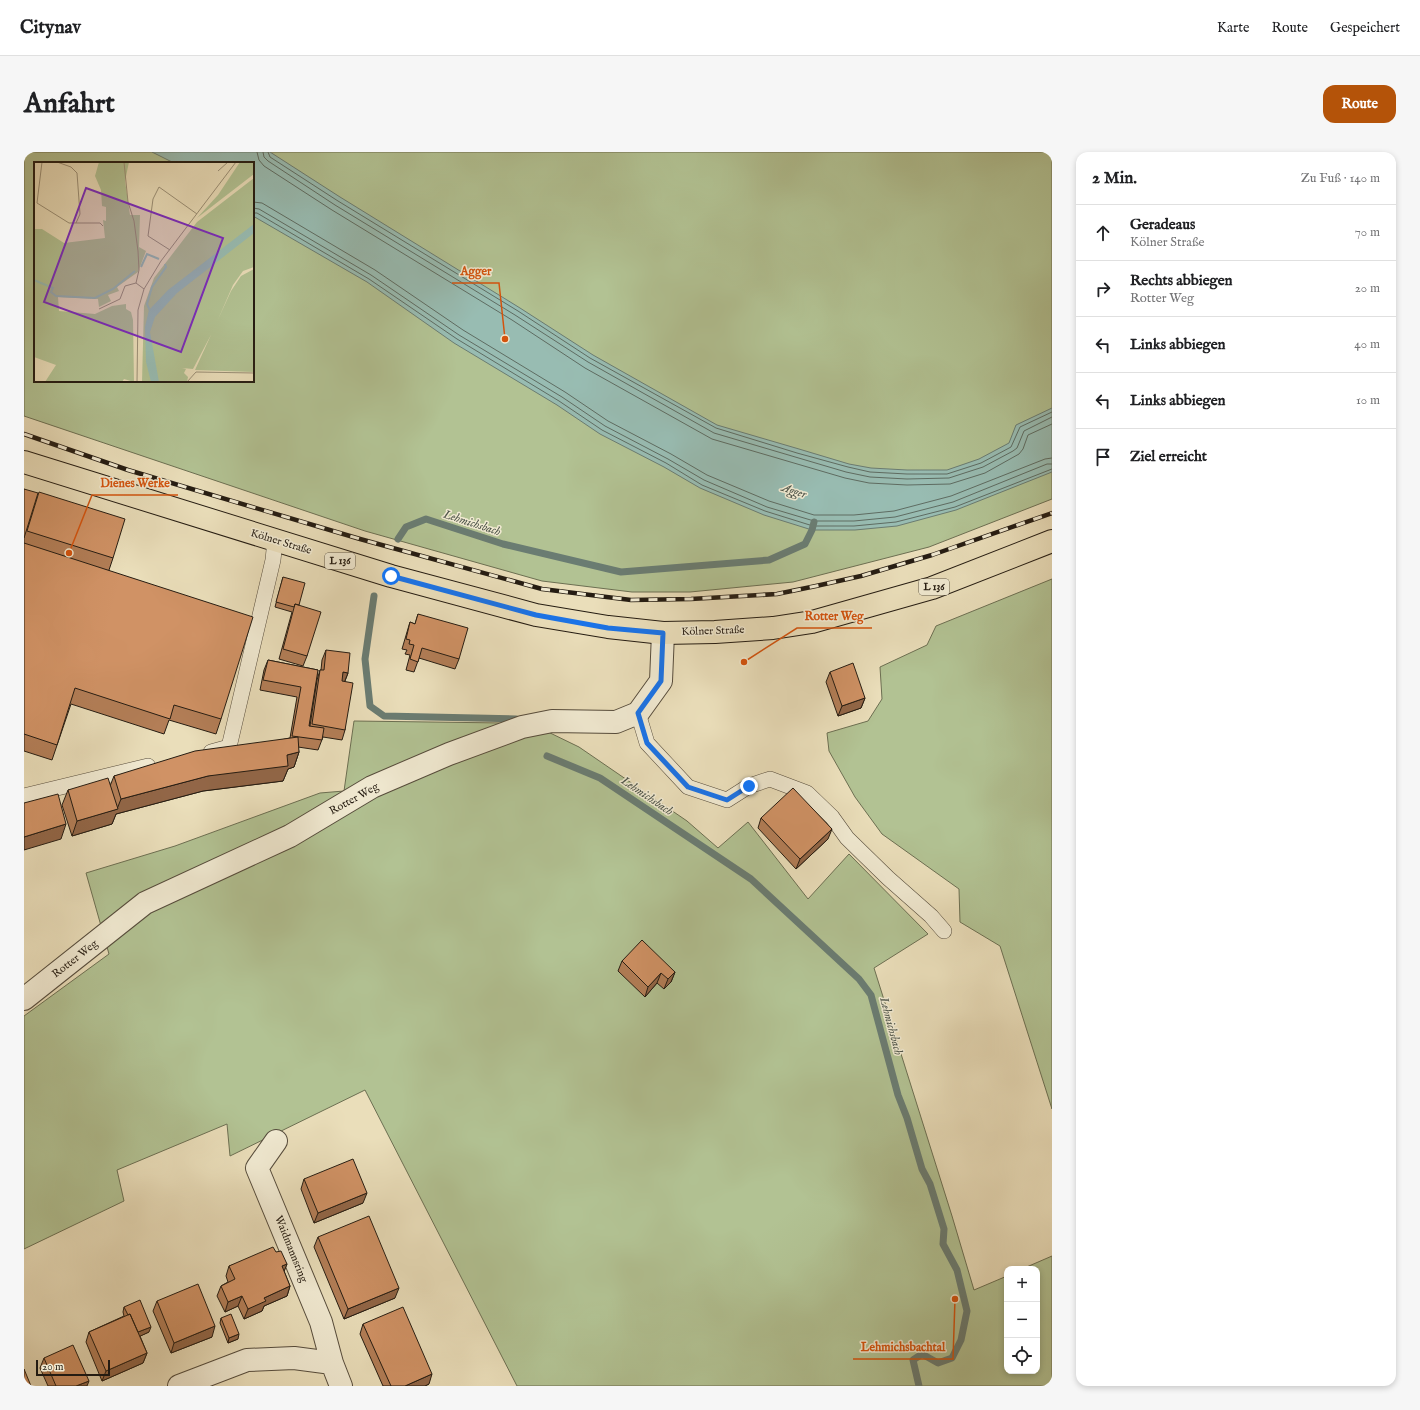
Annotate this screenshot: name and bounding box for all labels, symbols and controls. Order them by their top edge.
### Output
text: Citynav [20,16,81,40]
text: Karte [1217,19,1249,37]
text: Route [1271,19,1308,37]
text: Gespeichert [1330,19,1400,37]
button: Route [1323,85,1396,123]
text: Anfahrt [24,87,115,122]
inset map [34,162,254,382]
text: 2 Min. [1092,168,1137,189]
text: Zu Fuß · 140 m [1301,170,1380,187]
text: Geradeaus [1130,215,1195,234]
icon: ahead [1092,222,1114,244]
text: 70 m [1355,224,1380,241]
text: Kölner Straße [1130,234,1205,251]
callout: Agger [452,259,499,283]
text: Agger [459,264,492,280]
text: Rechts abbiegen [1130,271,1233,290]
icon: right [1092,278,1114,300]
text: 20 m [1355,280,1380,297]
text: Rotter Weg [1130,290,1194,307]
icon: left [1092,334,1114,356]
text: Links abbiegen [1130,335,1226,354]
text: 40 m [1354,336,1380,353]
icon: left [1092,390,1114,412]
text: Links abbiegen [1130,391,1226,410]
text: 10 m [1356,392,1380,409]
icon: arrive [1092,446,1114,468]
text: Ziel erreicht [1130,447,1207,466]
callout: Dienes Werke [92,471,178,495]
text: Dienes Werke [100,476,170,491]
water label: Agger [777,479,809,503]
water label: Lehmichsbach [440,506,503,539]
street label: Kölner Straße [249,526,313,558]
road number: L 136 [325,553,355,569]
route start [382,567,400,585]
road number: L 136 [919,579,949,595]
callout: Rotter Weg [797,604,872,628]
text: Rotter Weg [804,609,864,625]
street label: Kölner Straße [681,623,745,639]
water label: Lehmichsbach [617,773,676,819]
route end [740,777,758,795]
street label: Rotter Weg [327,779,382,818]
street label: Rotter Weg [49,936,101,981]
water label: Lehmichsbach [876,994,906,1057]
street label: Waidmannsring [271,1213,311,1285]
map controls [1004,1266,1040,1374]
button: + [1004,1266,1040,1302]
button: − [1004,1302,1040,1338]
callout: Lehmichsbachtal [853,1335,953,1359]
button: locate [1004,1338,1040,1374]
text: Lehmichsbachtal [860,1340,946,1355]
scale bar [36,1358,110,1377]
text: 20 m [42,1360,63,1374]

